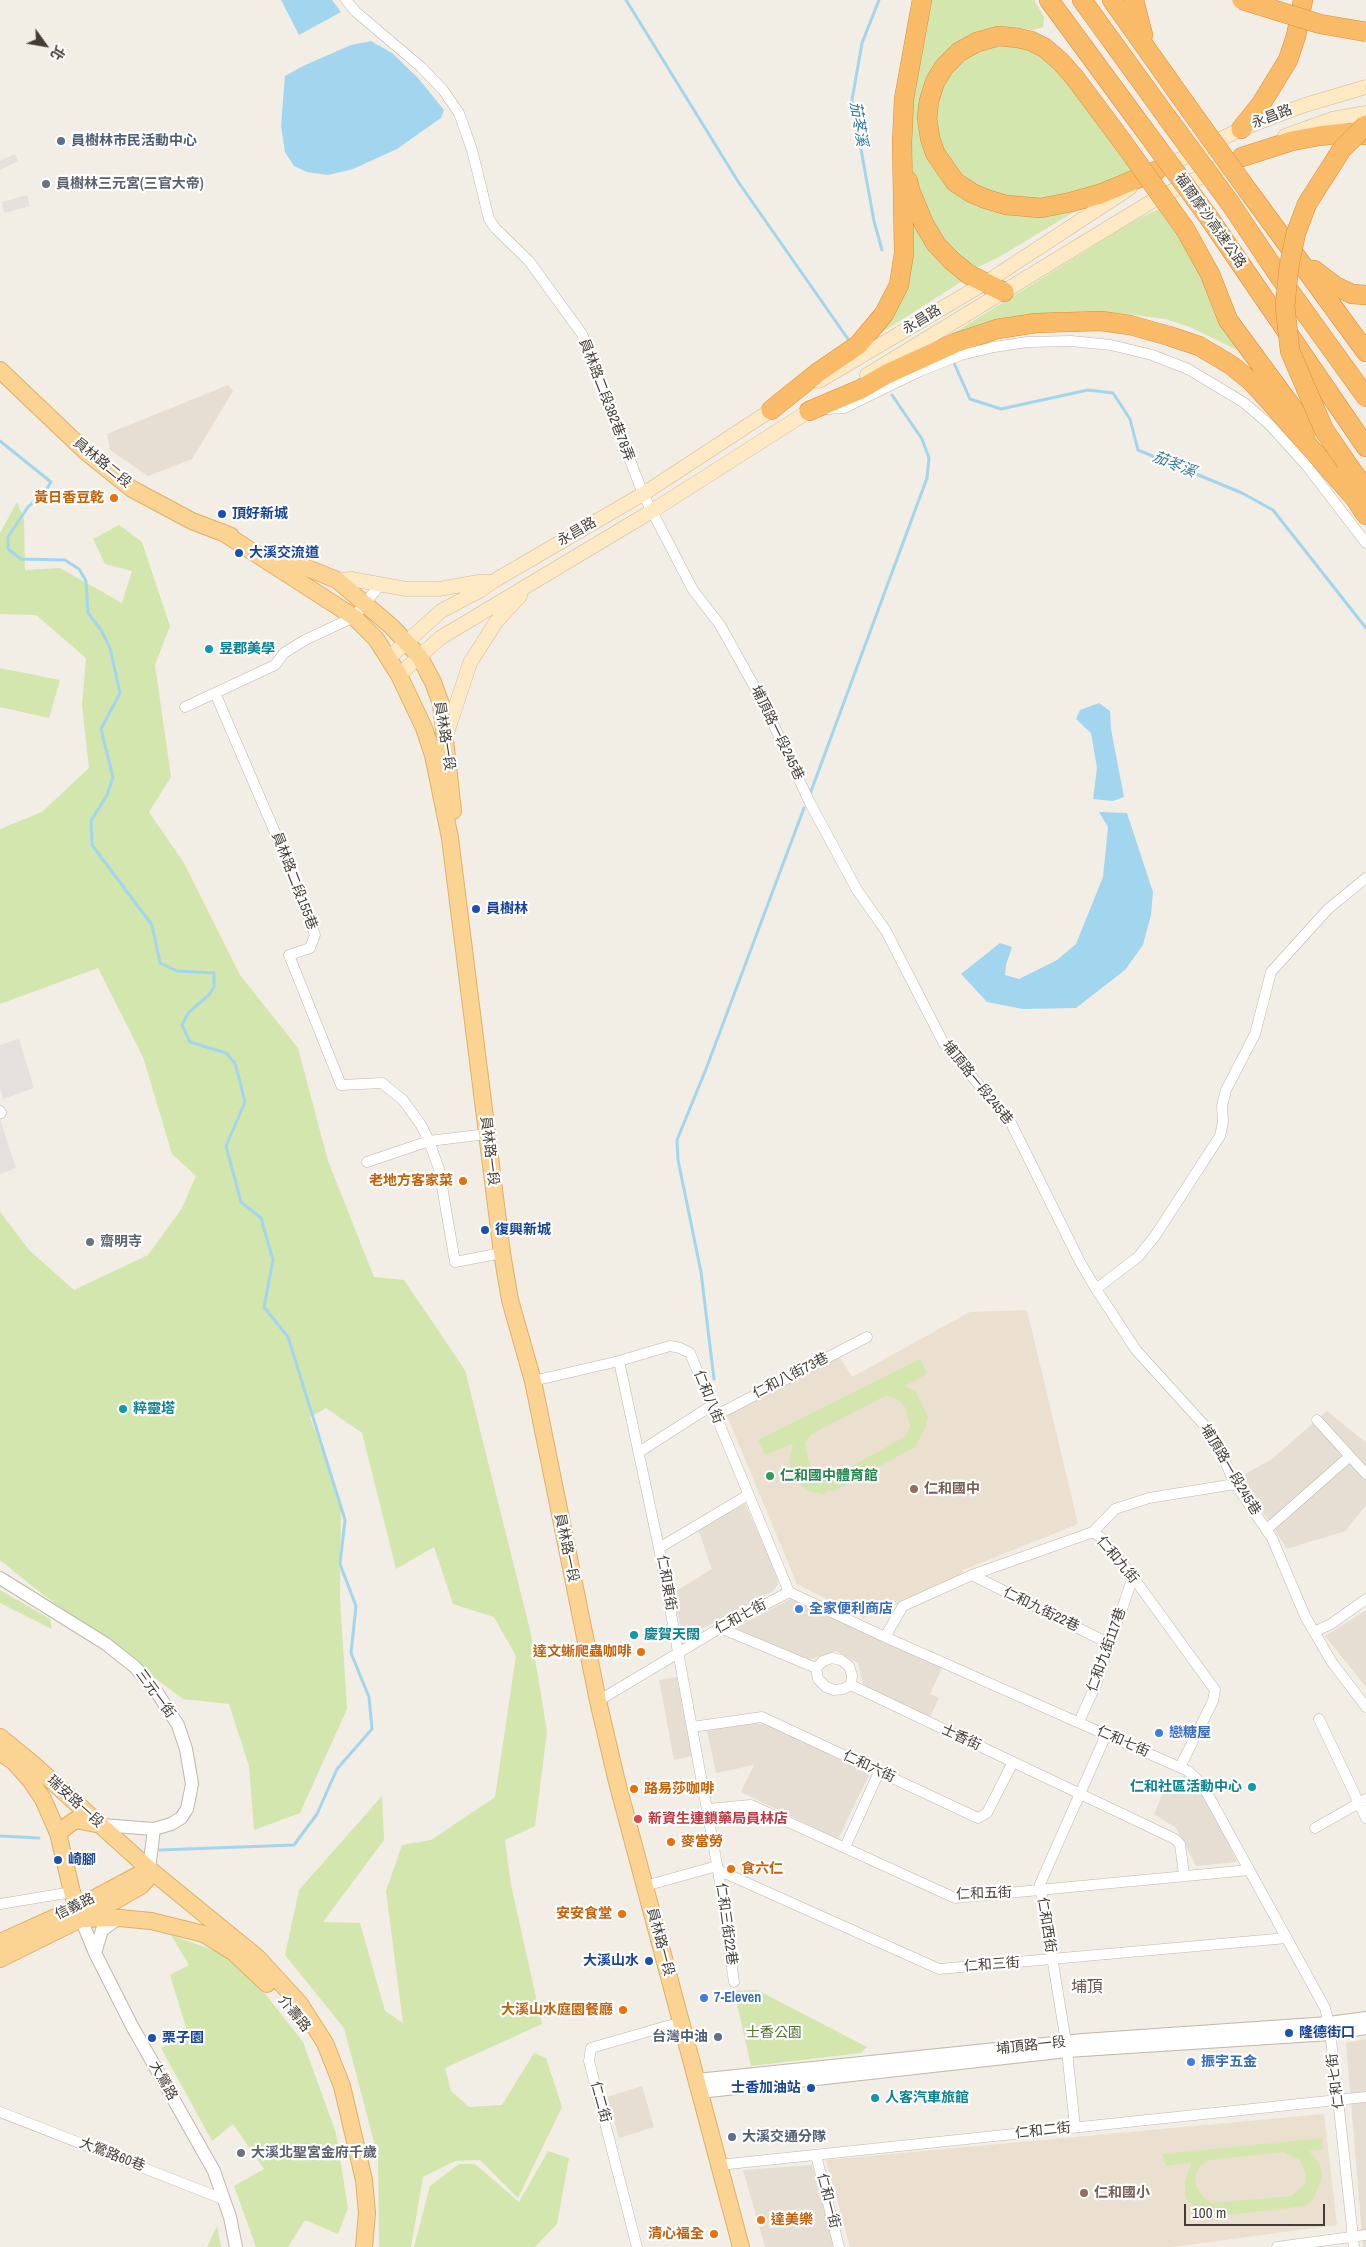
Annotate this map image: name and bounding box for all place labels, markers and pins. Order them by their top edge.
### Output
place label: 員樹林市民活動中心 [71,133,197,149]
marker: 員樹林市民活動中心 [55,135,67,147]
place label: 員樹林三元宮(三官大帝) [56,176,204,192]
marker: 員樹林三元宮(三官大帝) [40,178,52,190]
place label: 黃日香豆乾 [34,490,104,506]
marker: 黃日香豆乾 [108,492,120,504]
place label: 頂好新城 [232,506,288,522]
marker: 頂好新城 [216,508,228,520]
place label: 大溪交流道 [249,545,319,561]
marker: 大溪交流道 [233,547,245,559]
place label: 昱郡美學 [219,641,275,657]
marker: 昱郡美學 [203,643,215,655]
place label: 員樹林 [486,901,528,917]
marker: 員樹林 [470,903,482,915]
place label: 老地方客家菜 [369,1173,453,1189]
marker: 老地方客家菜 [457,1175,469,1187]
place label: 復興新城 [495,1222,551,1238]
marker: 復興新城 [479,1224,491,1236]
place label: 齋明寺 [100,1234,142,1250]
marker: 齋明寺 [84,1236,96,1248]
place label: 粹靈塔 [133,1401,175,1417]
marker: 粹靈塔 [117,1403,129,1415]
place label: 仁和國中體育館 [780,1468,878,1484]
marker: 仁和國中體育館 [764,1470,776,1482]
place label: 仁和國中 [924,1481,980,1497]
marker: 仁和國中 [908,1483,920,1495]
place label: 全家便利商店 [809,1601,893,1617]
marker: 全家便利商店 [793,1603,805,1615]
place label: 慶賀天闊 [644,1627,700,1643]
marker: 慶賀天闊 [628,1629,640,1641]
place label: 達文蜥爬蟲咖啡 [533,1644,631,1660]
marker: 達文蜥爬蟲咖啡 [635,1646,647,1658]
place label: 戀糖屋 [1169,1725,1211,1741]
marker: 戀糖屋 [1153,1727,1165,1739]
place label: 仁和社區活動中心 [1130,1779,1242,1795]
place label: 路易莎咖啡 [644,1781,714,1797]
marker: 仁和社區活動中心 [1246,1781,1258,1793]
marker: 路易莎咖啡 [628,1783,640,1795]
place label: 新資生連鎖藥局員林店 [648,1811,788,1827]
marker: 新資生連鎖藥局員林店 [632,1813,644,1825]
place label: 麥當勞 [681,1834,723,1850]
marker: 麥當勞 [665,1836,677,1848]
place label: 崎腳 [68,1852,96,1868]
marker: 崎腳 [52,1854,64,1866]
place label: 食六仁 [741,1861,783,1877]
marker: 食六仁 [725,1863,737,1875]
place label: 安安食堂 [556,1906,612,1922]
marker: 安安食堂 [616,1908,628,1920]
place label: 大溪山水 [583,1953,639,1969]
marker: 大溪山水 [643,1955,655,1967]
place label: 7-Eleven [714,1990,761,2006]
marker: 7-Eleven [698,1992,710,2004]
place label: 大溪山水庭園餐廳 [501,2002,613,2018]
marker: 大溪山水庭園餐廳 [617,2004,629,2016]
place label: 隆德街口 [1299,2025,1355,2041]
marker: 隆德街口 [1283,2027,1295,2039]
place label: 台灣中油 [652,2029,708,2045]
place label: 栗子園 [162,2030,204,2046]
marker: 台灣中油 [712,2031,724,2043]
marker: 栗子園 [146,2032,158,2044]
place label: 振宇五金 [1201,2054,1257,2070]
marker: 振宇五金 [1185,2056,1197,2068]
place label: 士香加油站 [731,2080,801,2096]
marker: 士香加油站 [805,2082,817,2094]
place label: 人客汽車旅館 [885,2090,969,2106]
marker: 人客汽車旅館 [869,2092,881,2104]
place label: 大溪交通分隊 [742,2129,826,2145]
marker: 大溪交通分隊 [726,2131,738,2143]
place label: 大溪北聖宮金府千歲 [251,2145,377,2161]
marker: 大溪北聖宮金府千歲 [235,2147,247,2159]
place label: 仁和國小 [1094,2185,1150,2201]
marker: 仁和國小 [1078,2187,1090,2199]
place label: 達美樂 [771,2212,813,2228]
marker: 達美樂 [755,2214,767,2226]
place label: 清心福全 [648,2226,704,2242]
marker: 清心福全 [708,2228,720,2240]

